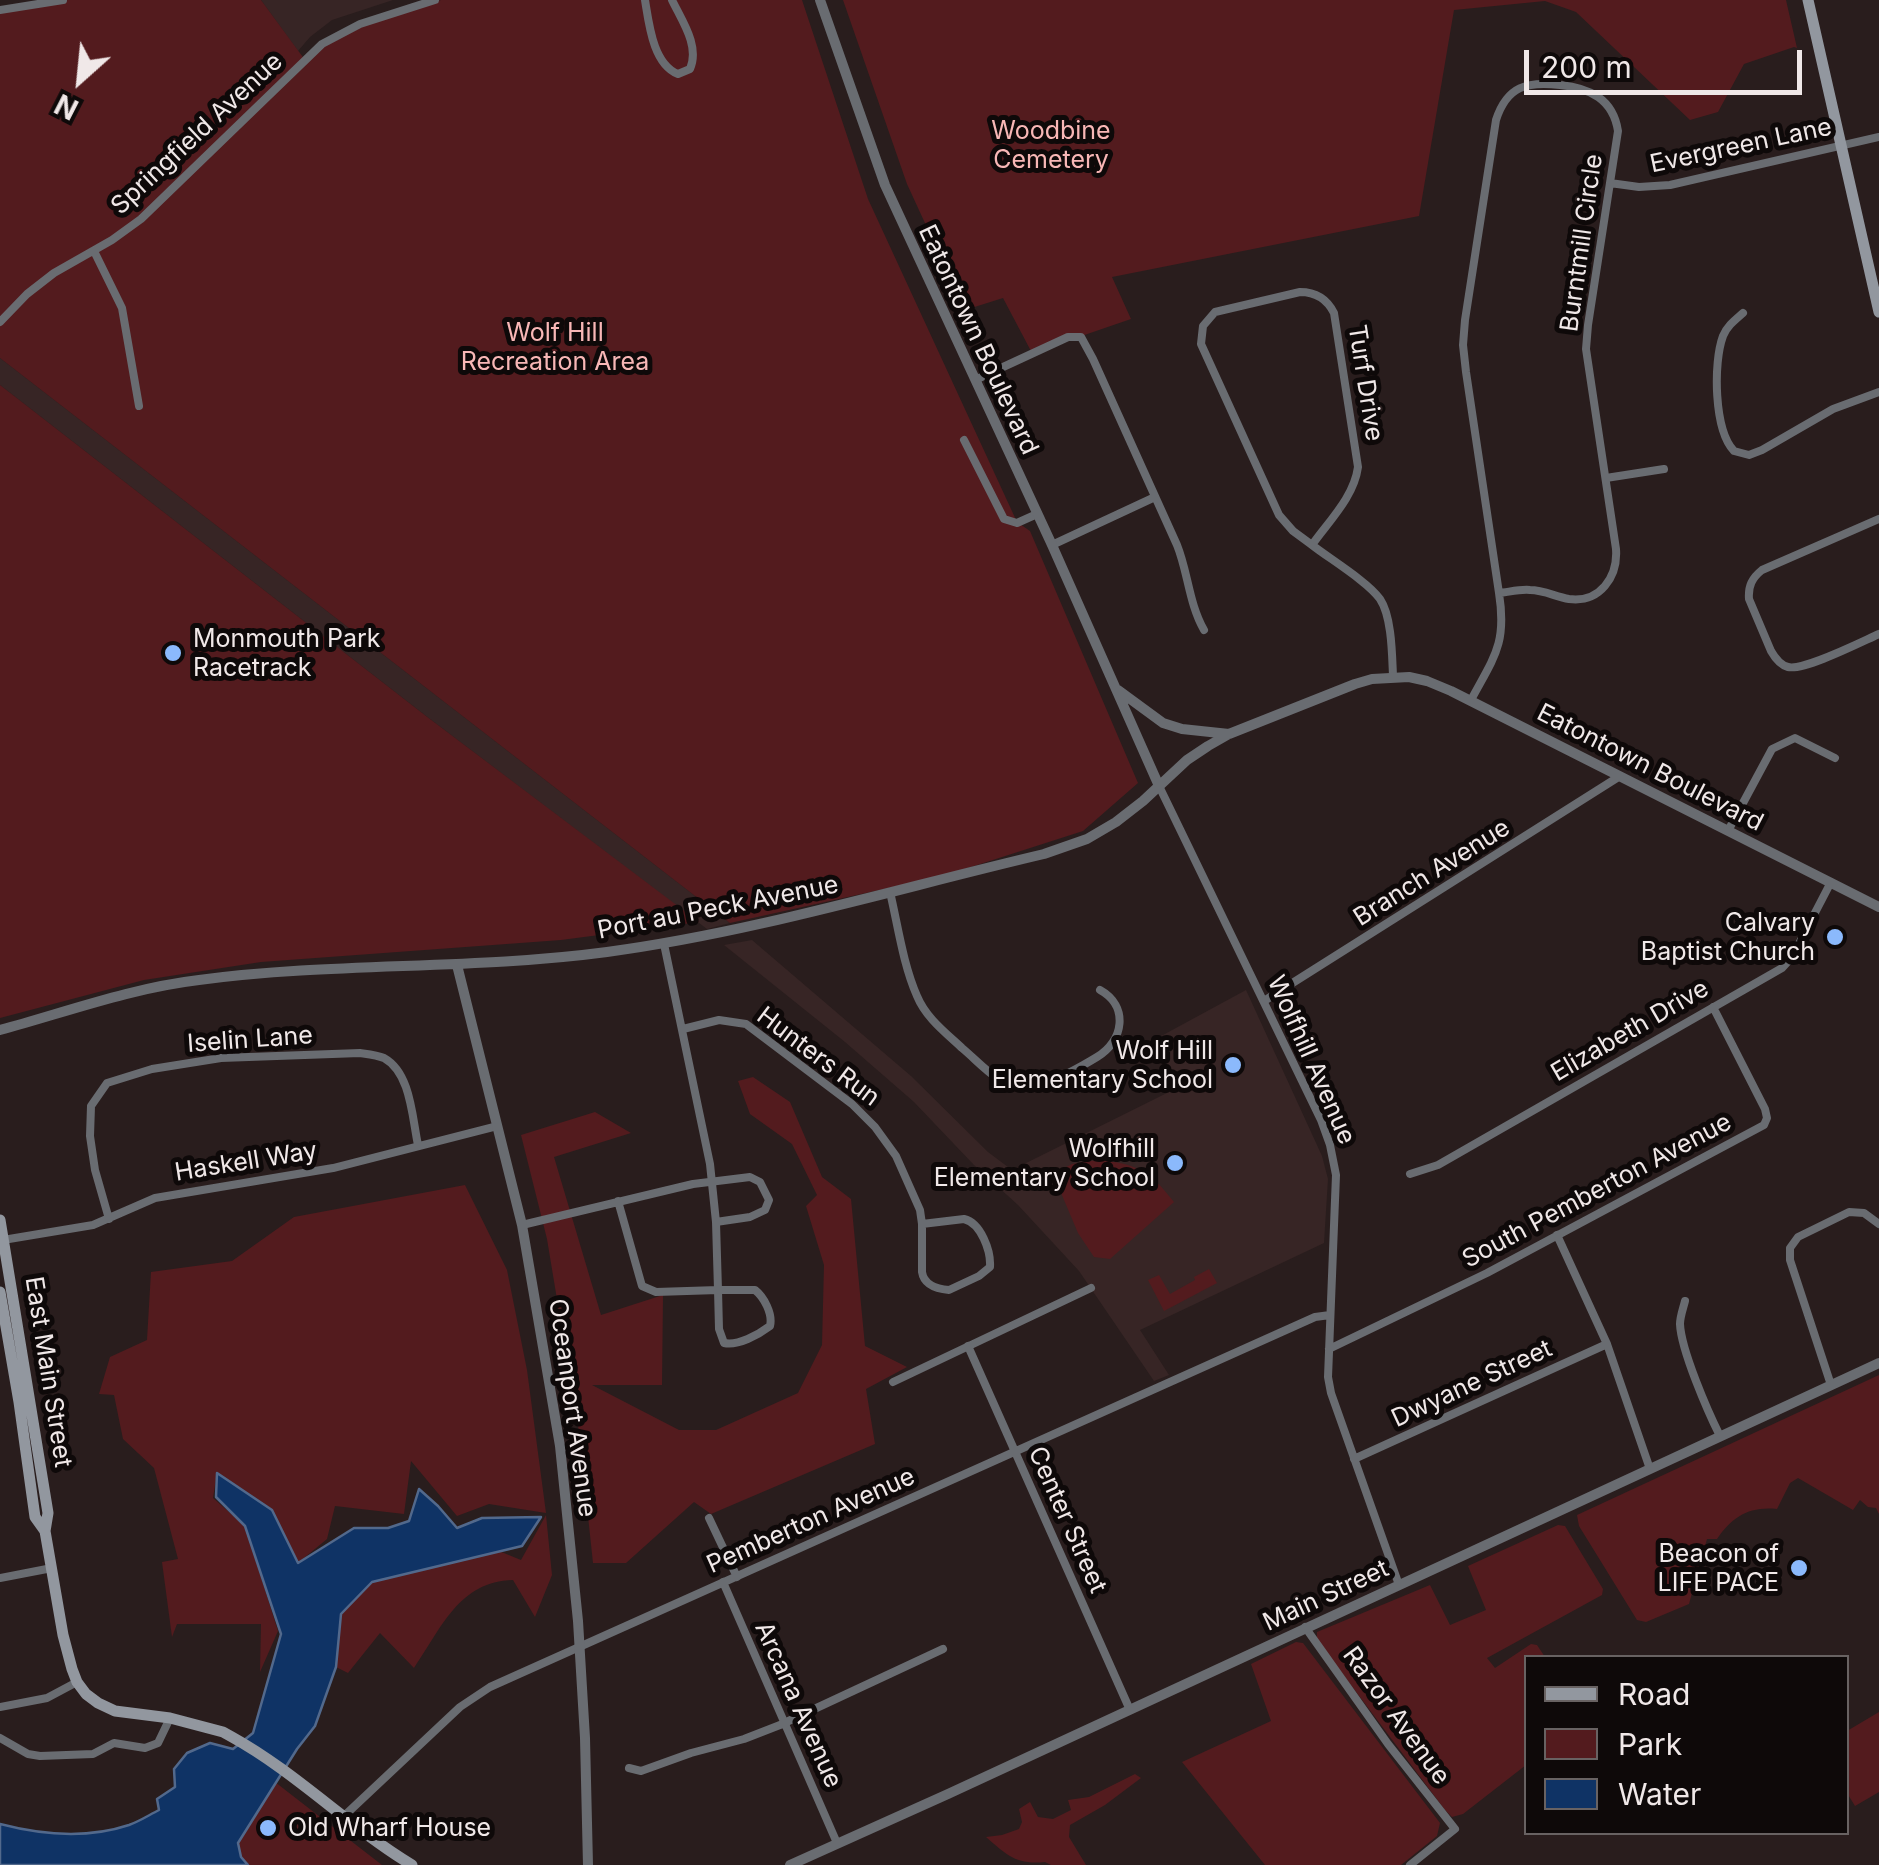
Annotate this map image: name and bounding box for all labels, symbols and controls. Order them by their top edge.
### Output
north arrow [30,30,130,130]
scale bar [1529,30,1806,92]
street label: Springfield Avenue [105,47,289,221]
text: 200 m [1541,49,1632,85]
text: N [49,87,84,127]
street label: Evergreen Lane [1647,112,1835,180]
park label: Woodbine Cemetery [991,116,1111,175]
street label: Burntmill Circle [1555,152,1609,334]
street label: Eatontown Boulevard [912,220,1044,460]
park label: Wolf Hill Recreation Area [461,318,649,377]
street label: Turf Drive [1341,323,1389,443]
place label: Monmouth Park Racetrack [193,624,381,683]
marker: Monmouth Park Racetrack [162,642,184,664]
street label: Eatontown Boulevard [1532,698,1768,838]
street label: Branch Avenue [1348,813,1516,933]
street label: Port au Peck Avenue [595,870,841,946]
place label: Calvary Baptist Church [1641,908,1815,967]
marker: Calvary Baptist Church [1824,926,1846,948]
street label: Wolfhill Avenue [1260,971,1362,1149]
street label: Elizabeth Drive [1546,974,1714,1088]
street label: Hunters Run [751,1001,885,1113]
street label: Iselin Lane [186,1021,314,1059]
place label: Wolf Hill Elementary School [992,1036,1213,1095]
marker: Wolf Hill Elementary School [1222,1054,1244,1076]
street label: South Pemberton Avenue [1457,1107,1737,1275]
place label: Wolfhill Elementary School [934,1134,1155,1193]
street label: Haskell Way [173,1136,319,1188]
marker: Wolfhill Elementary School [1164,1152,1186,1174]
street label: East Main Street [18,1275,78,1469]
street label: Oceanport Avenue [542,1297,602,1519]
street label: Dwyane Street [1387,1334,1557,1434]
street label: Center Street [1021,1442,1113,1598]
street label: Pemberton Avenue [702,1462,920,1580]
place label: Beacon of LIFE PACE [1658,1539,1779,1598]
street label: Main Street [1258,1554,1394,1638]
marker: Beacon of LIFE PACE [1788,1557,1810,1579]
street label: Arcana Avenue [748,1617,848,1793]
street label: Razor Avenue [1336,1641,1456,1791]
legend [1524,1655,1849,1835]
text: Road [1618,1676,1690,1712]
text: Park [1618,1726,1682,1762]
text: Water [1618,1776,1701,1812]
place label: Old Wharf House [288,1813,491,1843]
marker: Old Wharf House [257,1817,279,1839]

